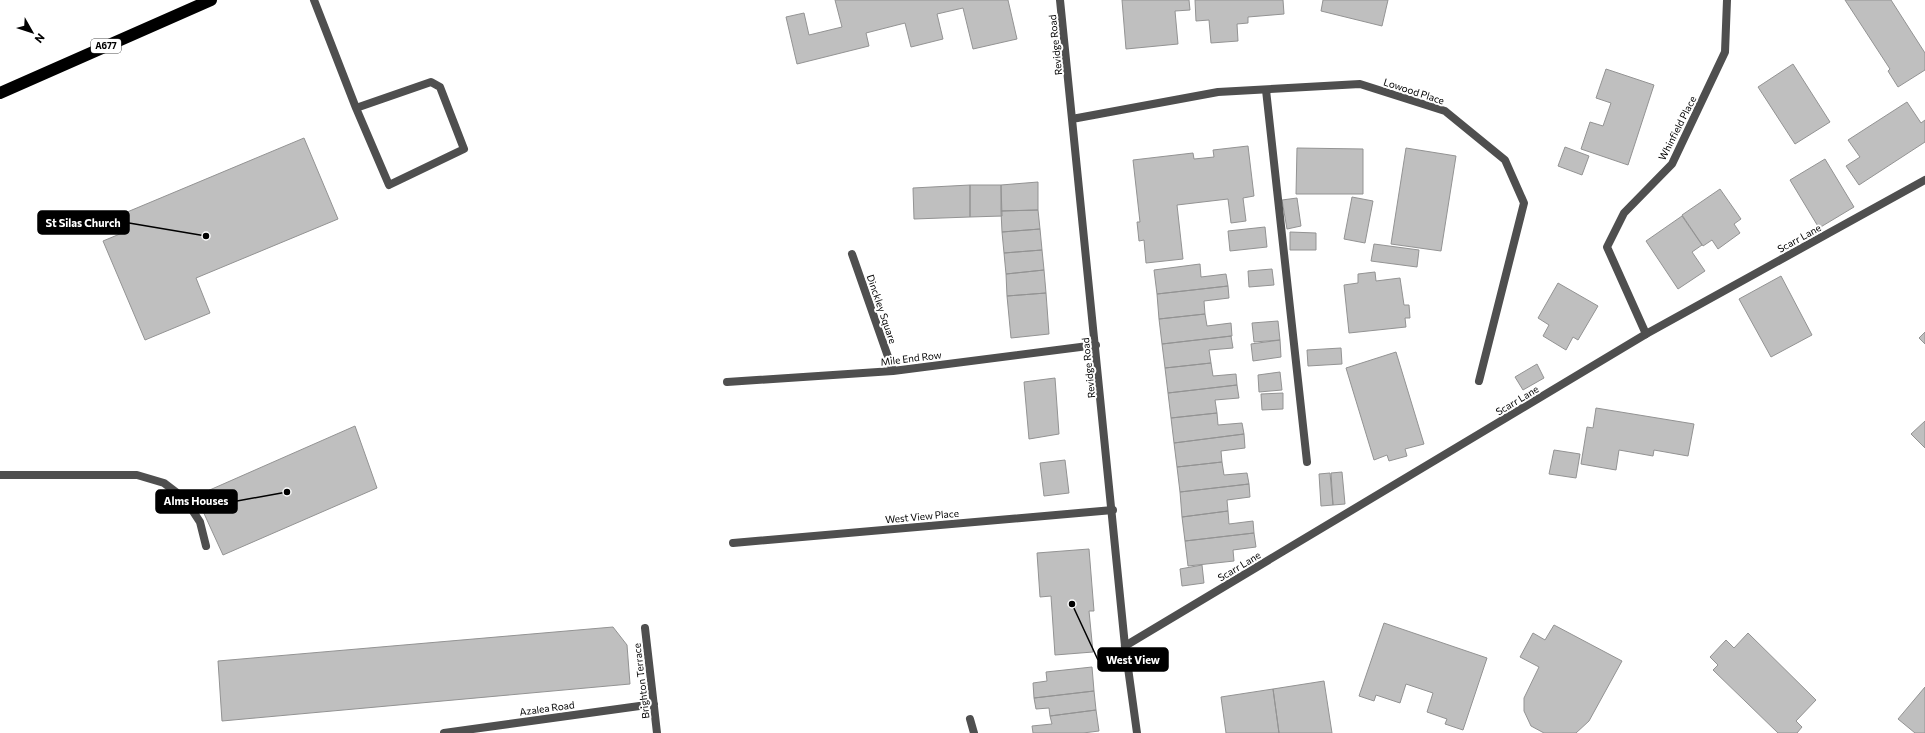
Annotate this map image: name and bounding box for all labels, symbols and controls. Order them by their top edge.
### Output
north arrow [12,12,52,52]
street label: Revidge Road [1046,14,1064,76]
text: N [33,31,48,46]
road number: A677 [91,39,121,53]
street label: Lowood Place [1382,76,1446,106]
street label: Whinfield Place [1656,94,1698,162]
callout: St Silas Church [38,211,129,234]
text: St Silas Church [45,216,121,229]
street label: Scarr Lane [1775,221,1823,255]
street label: Dinckley Square [865,273,899,345]
street label: Revidge Road [1079,337,1097,399]
street label: Mile End Row [880,348,942,368]
street label: Scarr Lane [1493,383,1541,417]
callout: Alms Houses [156,490,237,513]
text: Alms Houses [164,494,228,507]
street label: West View Place [885,507,959,525]
street label: Scarr Lane [1215,549,1263,583]
street label: Brighton Terrace [630,643,652,719]
callout: West View [1098,648,1168,671]
text: West View [1106,653,1160,666]
street label: Azalea Road [519,698,575,718]

